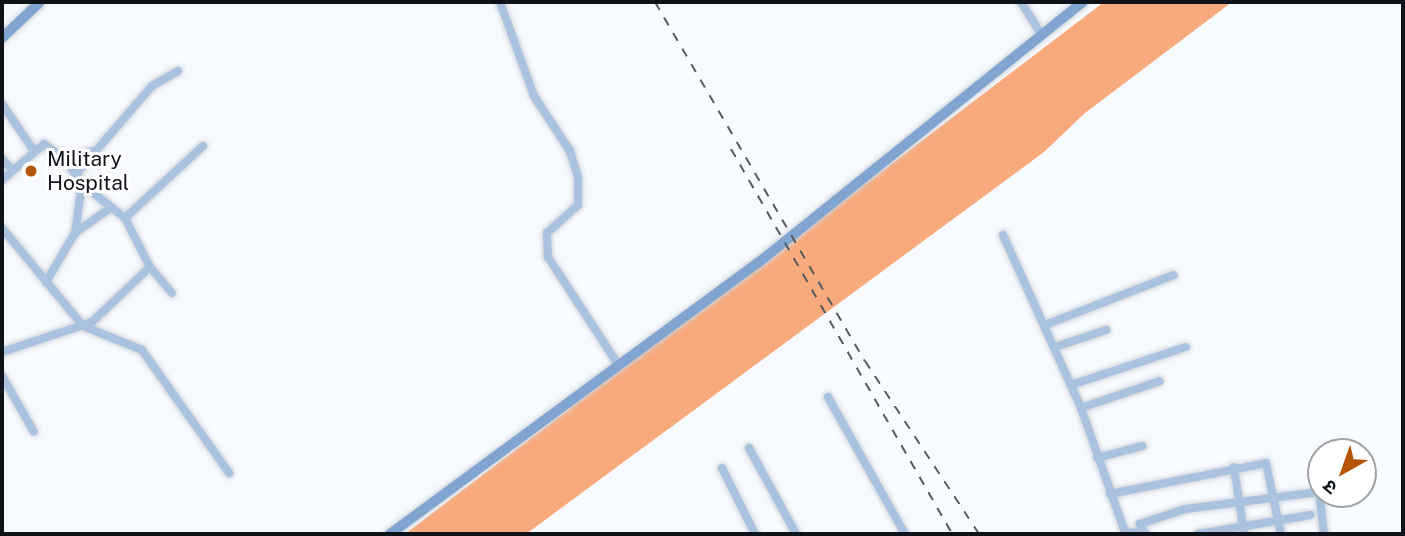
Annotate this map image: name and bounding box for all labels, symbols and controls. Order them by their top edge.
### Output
place label: Military Hospital [47,146,129,196]
marker: Military Hospital [21,161,41,181]
north arrow [1307,438,1377,508]
text: उ [1318,476,1341,500]

